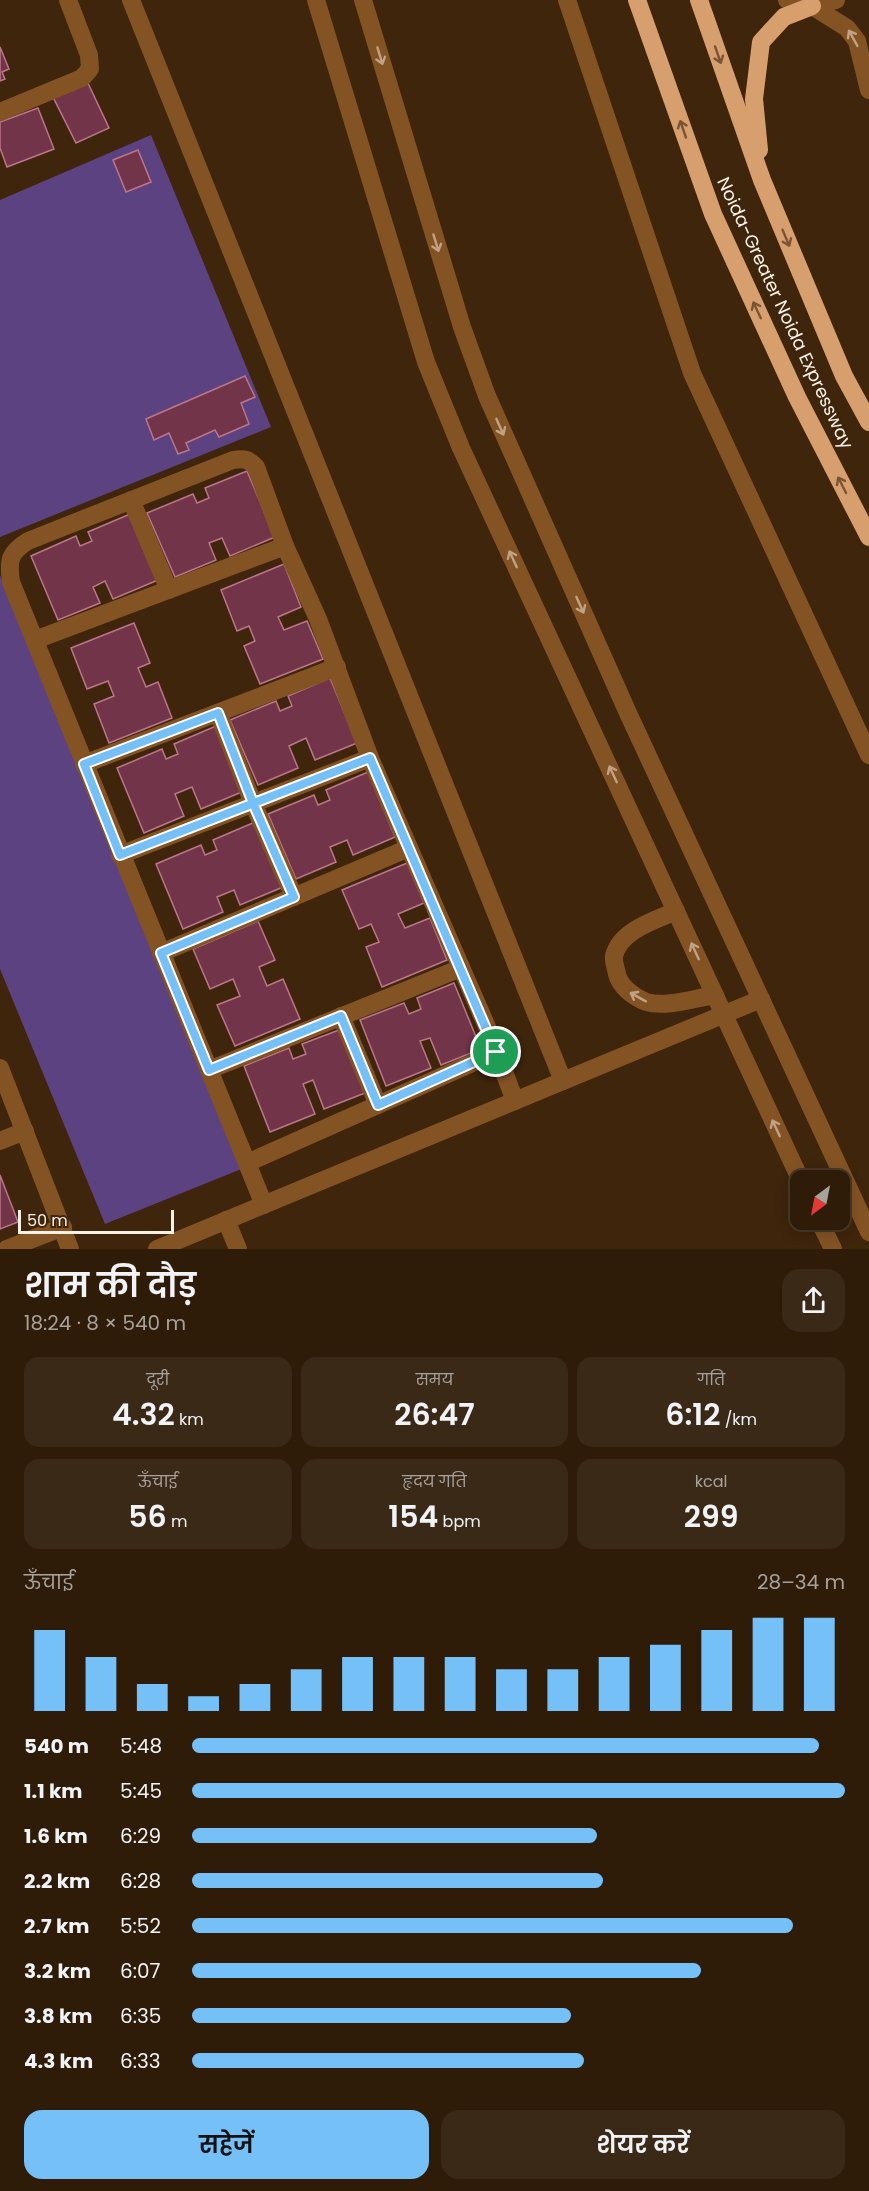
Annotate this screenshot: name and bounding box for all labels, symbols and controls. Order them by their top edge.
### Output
one-way arrow [847,30,859,47]
one-way arrow [714,45,725,64]
one-way arrow [375,46,386,65]
one-way arrow [676,120,687,139]
street label: Noida-Greater Noida Expressway [711,173,860,453]
one-way arrow [781,228,792,247]
one-way arrow [431,233,442,252]
one-way arrow [750,301,762,319]
one-way arrow [495,417,507,435]
one-way arrow [836,476,847,494]
one-way arrow [506,550,518,568]
one-way arrow [574,595,586,613]
one-way arrow [606,765,618,783]
one-way arrow [688,942,700,960]
one-way arrow [630,991,647,1003]
pin [470,1026,521,1077]
icon: arrive [479,1035,512,1068]
one-way arrow [770,1119,782,1137]
north arrow [790,1170,850,1230]
map controls [790,1170,850,1230]
scale bar [18,1207,174,1234]
text: 50 m [27,1209,68,1232]
text: शाम की दौड़ [24,1262,196,1309]
button: share [782,1269,845,1332]
text: 18:24 · 8 × 540 m [24,1309,186,1337]
text: दूरी [146,1368,169,1391]
text: समय [416,1368,453,1391]
text: गति [697,1368,725,1391]
text: 4.32 [112,1393,175,1436]
text: 26:47 [394,1393,475,1436]
text: 6:12 [665,1393,720,1436]
text: km [175,1408,204,1431]
text: /km [720,1408,757,1431]
text: ऊँचाई [138,1470,178,1493]
text: हृदय गति [402,1470,467,1493]
text: kcal [695,1470,728,1493]
text: 56 [128,1495,167,1538]
text: 154 [388,1495,438,1538]
text: 299 [684,1495,739,1538]
text: m [167,1510,187,1533]
text: bpm [438,1510,481,1533]
text: ऊँचाई [24,1568,73,1596]
text: 28–34 m [757,1568,845,1596]
text: 540 m [24,1732,89,1760]
text: 5:48 [120,1732,162,1760]
text: 1.1 km [24,1777,82,1805]
text: 5:45 [120,1777,162,1805]
text: 1.6 km [24,1822,88,1850]
text: 6:29 [120,1822,161,1850]
text: 2.2 km [24,1867,90,1895]
text: 6:28 [120,1867,161,1895]
text: 2.7 km [24,1912,90,1940]
text: 5:52 [120,1912,161,1940]
text: 3.2 km [24,1957,91,1985]
text: 6:07 [120,1957,160,1985]
text: 3.8 km [24,2002,92,2030]
text: 6:35 [120,2002,161,2030]
text: 4.3 km [24,2047,93,2075]
text: 6:33 [120,2047,161,2075]
button: सहेजें [24,2110,429,2179]
button: शेयर करें [441,2110,845,2179]

